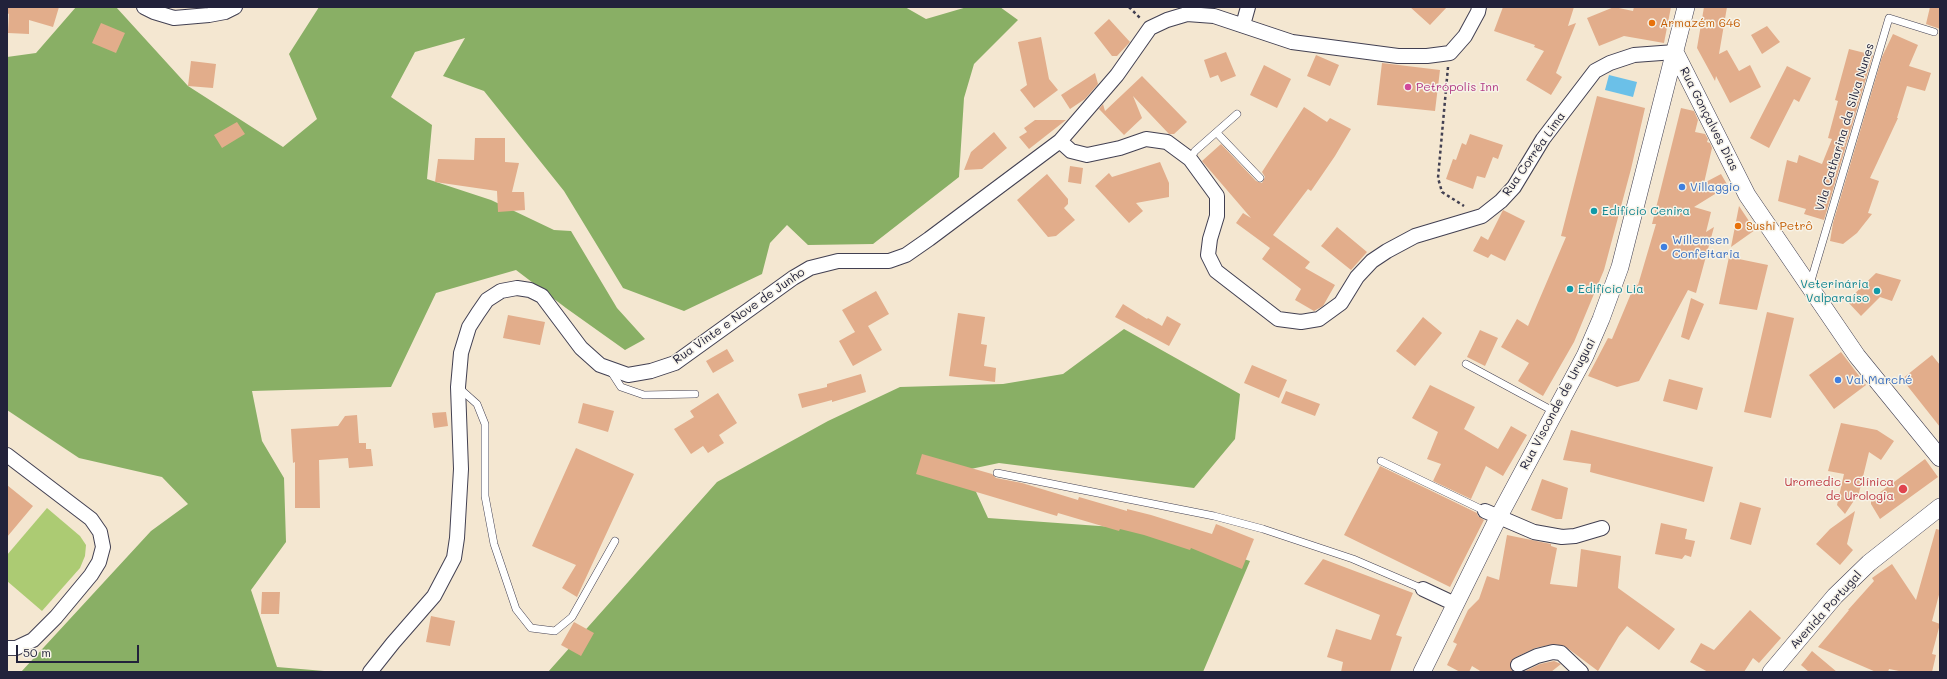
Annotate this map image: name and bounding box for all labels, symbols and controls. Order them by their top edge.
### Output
place label: Armazém 646 [1660,16,1740,30]
marker: Armazém 646 [1647,18,1657,28]
street label: Vila Catharina da Silva Nunes [1813,42,1877,212]
street label: Rua Gonçalves Dias [1677,65,1741,173]
place label: Petrópolis Inn [1416,80,1499,94]
marker: Petrópolis Inn [1403,82,1413,92]
street label: Rua Corrêa Lima [1500,109,1568,199]
place label: Villaggio [1690,180,1740,194]
marker: Villaggio [1677,182,1687,192]
place label: Edifício Cenira [1602,204,1690,218]
marker: Edifício Cenira [1589,206,1599,216]
place label: Sushi Petrô [1746,219,1813,233]
marker: Sushi Petrô [1733,221,1743,231]
place label: Willemsen Confeitaria [1672,233,1740,261]
marker: Willemsen Confeitaria [1659,242,1669,252]
street label: Rua Vinte e Nove de Junho [670,265,808,367]
place label: Veterinária Valparaíso [1800,277,1869,305]
place label: Edifício Lia [1578,282,1644,296]
marker: Edifício Lia [1565,284,1575,294]
marker: Veterinária Valparaíso [1872,286,1882,296]
street label: Rua Visconde de Uruguai [1517,336,1599,472]
place label: Val Marché [1846,373,1912,387]
marker: Val Marché [1833,375,1843,385]
place label: Uromedic - Clínica de Urologia [1785,475,1894,503]
marker: Uromedic - Clínica de Urologia [1897,483,1909,495]
street label: Avenida Portugal [1787,568,1865,652]
scale bar [18,637,141,663]
text: 50 m [23,644,51,660]

